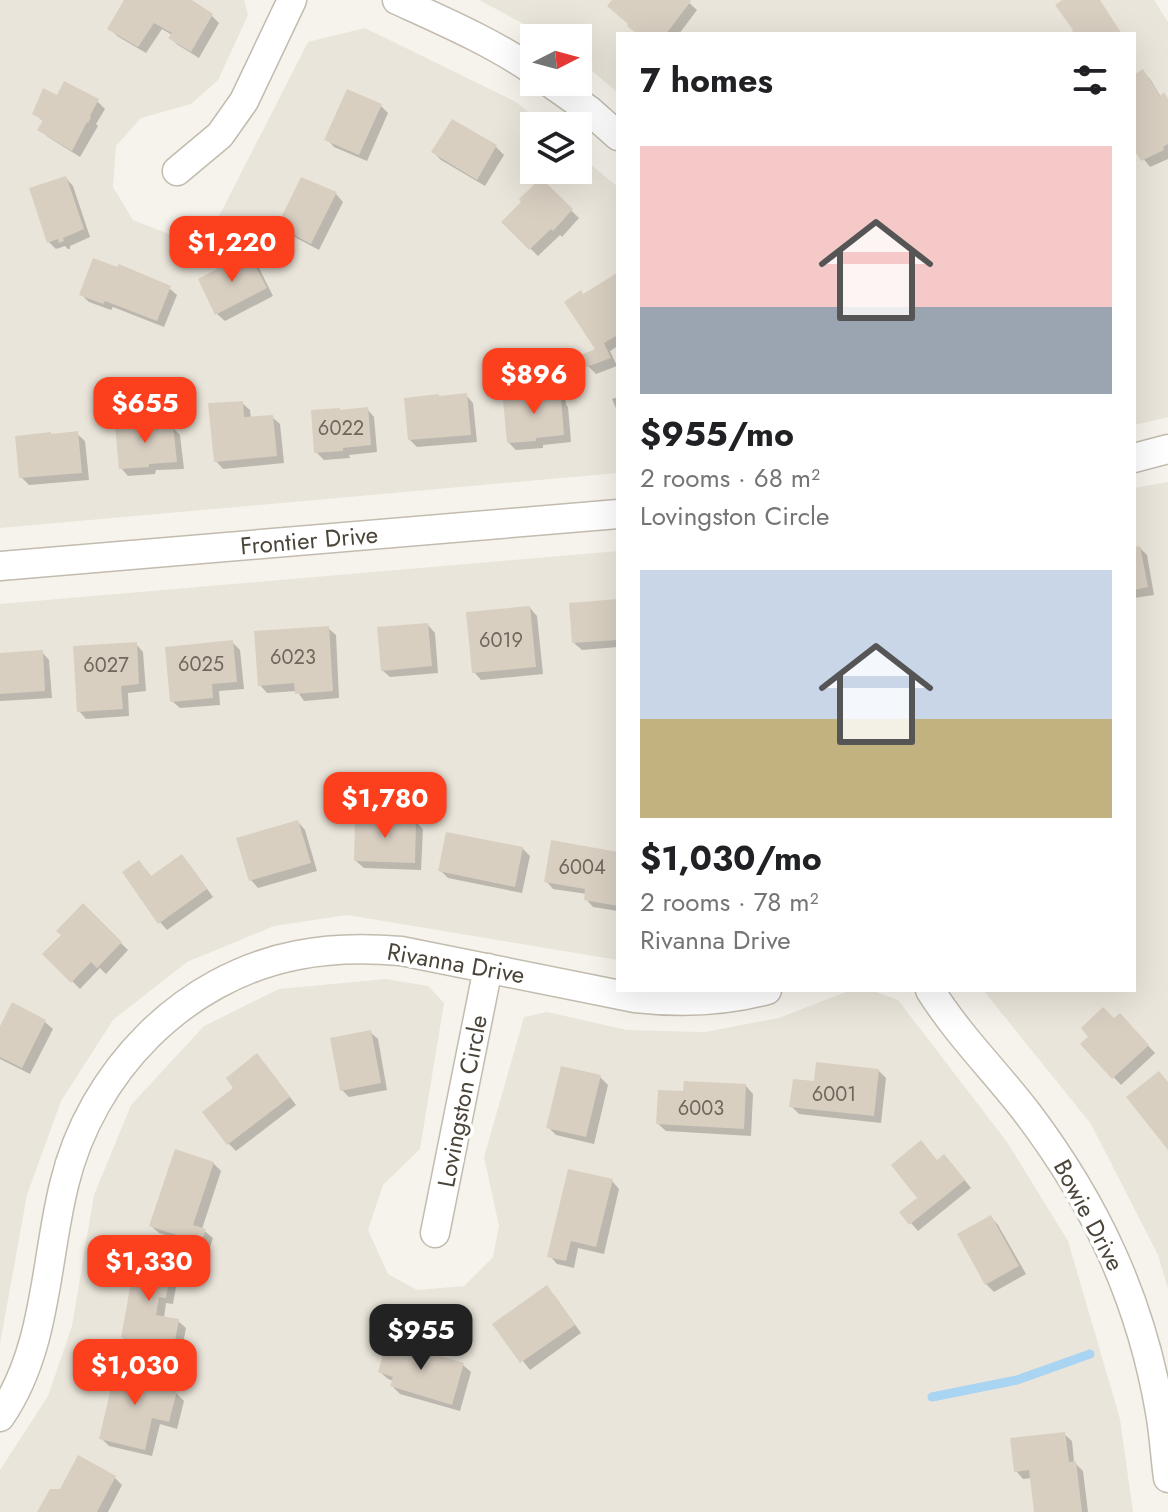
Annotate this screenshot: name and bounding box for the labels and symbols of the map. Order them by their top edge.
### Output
north arrow [520,24,592,96]
pin: $1,220 [167,216,297,284]
pin: $896 [487,348,581,416]
pin: $655 [98,377,192,445]
house number: 6022 [318,414,364,443]
street label: Frontier Drive [239,517,379,563]
house number: 6019 [479,626,523,655]
house number: 6023 [270,643,316,672]
house number: 6025 [178,650,224,679]
house number: 6027 [83,651,129,680]
pin: $1,780 [320,772,450,840]
house number: 6004 [558,853,606,882]
street label: Rivanna Drive [384,934,528,992]
street label: Lovingston Circle [428,1012,496,1190]
house number: 6001 [812,1080,856,1109]
house number: 6003 [678,1094,724,1123]
street label: Bowie Drive [1045,1153,1133,1277]
pin: $1,330 [84,1235,214,1303]
pin: $955 [374,1304,468,1372]
pin: $1,030 [70,1339,200,1407]

